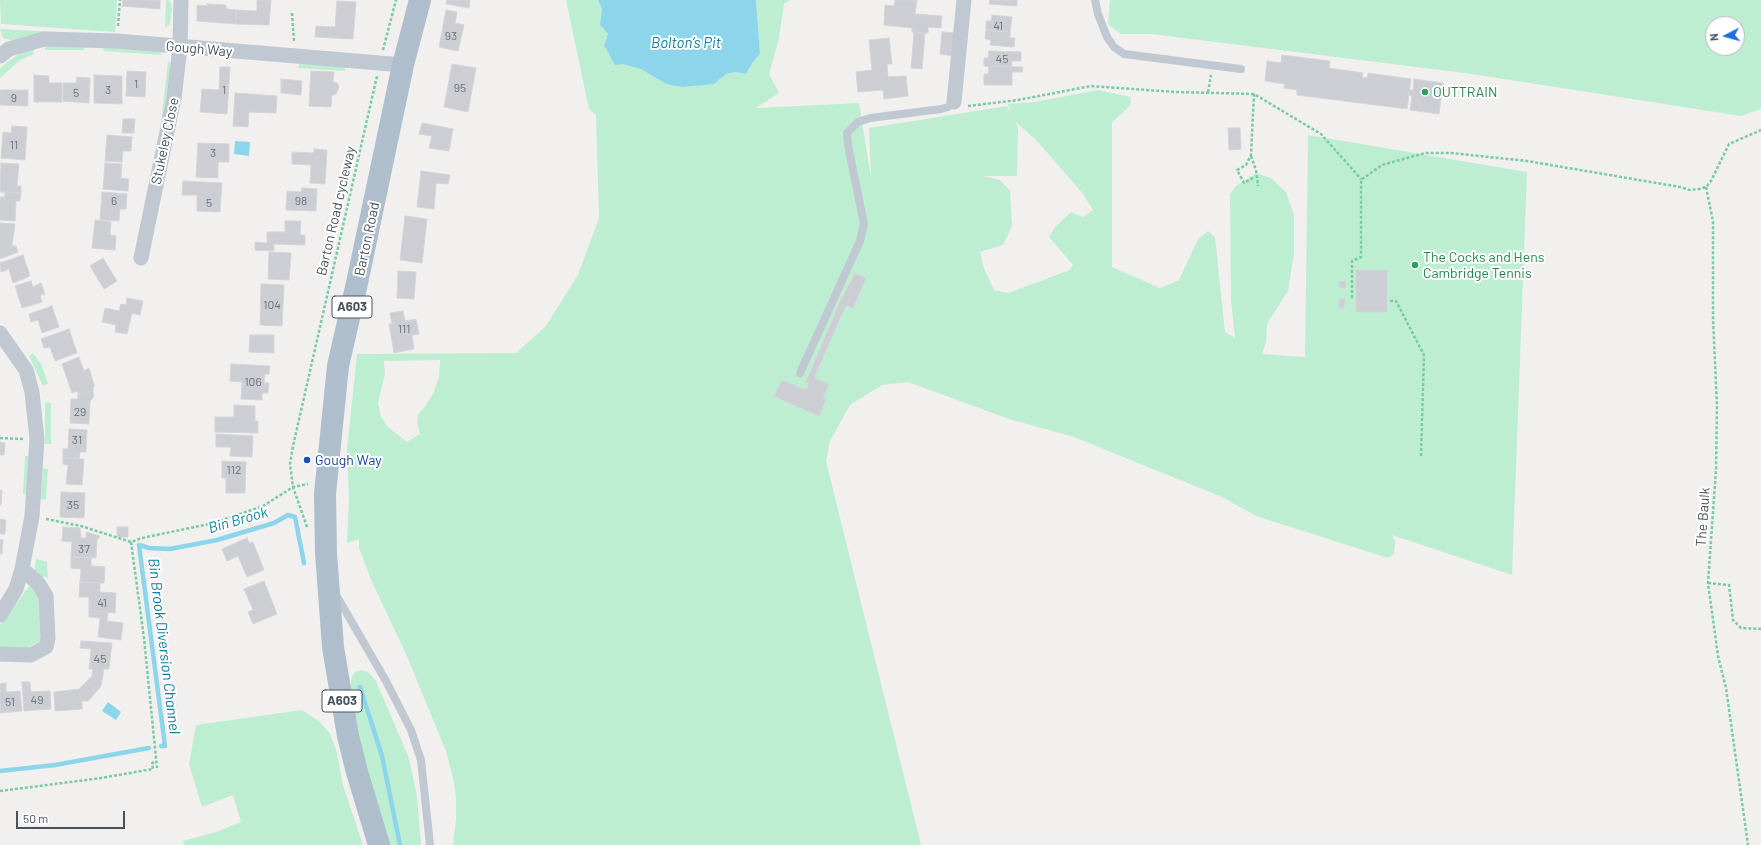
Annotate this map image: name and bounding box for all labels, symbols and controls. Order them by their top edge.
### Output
north arrow [1705,16,1745,56]
house number: 41 [993,19,1003,33]
house number: 93 [445,29,457,43]
text: N [1707,33,1720,42]
water label: Bolton’s Pit [651,34,721,52]
street label: Gough Way [165,38,233,60]
house number: 45 [996,52,1008,66]
house number: 1 [134,77,138,91]
house number: 95 [454,81,466,95]
house number: 3 [105,83,111,97]
house number: 1 [222,83,226,97]
place label: OUTTRAIN [1433,84,1497,100]
house number: 5 [73,86,79,100]
marker: OUTTRAIN [1420,87,1430,97]
house number: 9 [11,91,17,105]
street label: Stukeley Close [148,96,182,186]
house number: 11 [10,138,18,152]
street label: Barton Road cycleway [313,145,359,277]
house number: 3 [210,146,216,160]
house number: 6 [111,194,117,208]
house number: 98 [295,194,307,208]
house number: 5 [206,196,212,210]
street label: Barton Road [351,201,383,277]
place label: The Cocks and Hens Cambridge Tennis [1423,249,1545,282]
marker: The Cocks and Hens Cambridge Tennis [1410,260,1420,270]
road number: A603 [332,296,372,318]
house number: 104 [263,298,281,312]
house number: 111 [398,322,410,336]
house number: 106 [244,375,262,389]
house number: 29 [74,405,86,419]
house number: 31 [72,433,82,447]
place label: Gough Way [315,452,382,468]
marker: Gough Way [302,455,312,465]
house number: 112 [227,463,241,477]
street label: The Baulk [1693,487,1713,547]
house number: 35 [67,498,79,512]
water label: Bin Brook [206,503,270,537]
house number: 37 [78,542,90,556]
water label: Bin Brook Diversion Channel [144,557,184,735]
house number: 41 [97,596,107,610]
house number: 45 [94,652,106,666]
road number: A603 [322,690,362,712]
house number: 49 [31,693,43,707]
house number: 51 [5,695,15,709]
scale bar [18,803,127,829]
text: 50 m [23,811,48,825]

